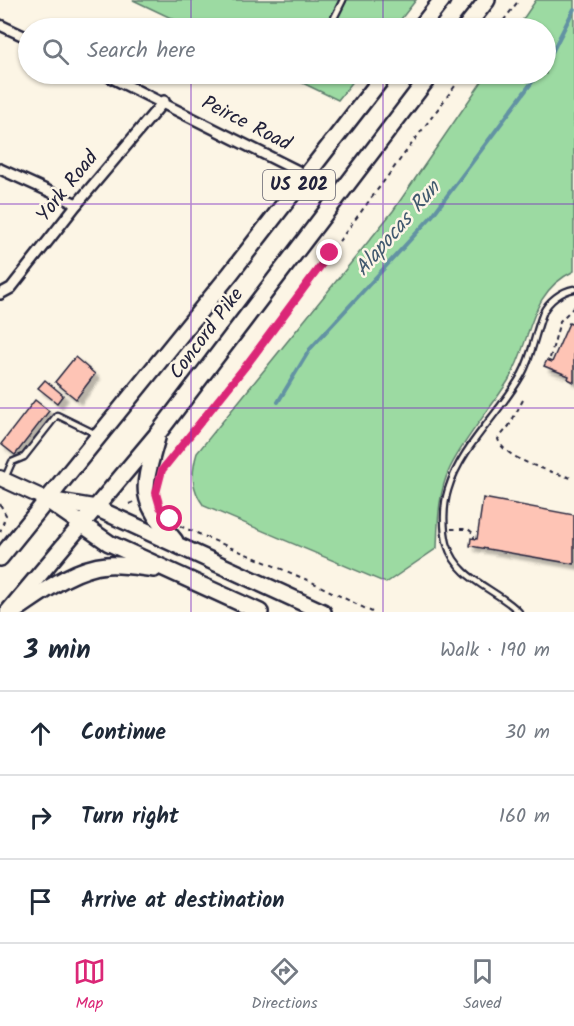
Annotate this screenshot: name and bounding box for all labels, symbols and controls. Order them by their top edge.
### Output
search box [18,18,556,84]
text: Search here [87,34,195,69]
icon: search [39,35,72,68]
street label: Peirce Road [195,88,297,161]
street label: York Road [29,143,108,230]
road number: US 202 [263,170,335,200]
water label: Alapocas Run [347,173,450,284]
route end [316,239,342,265]
street label: Concord Pike [162,281,252,387]
route start [156,505,182,531]
text: 3 min [24,630,91,672]
text: Walk · 190 m [440,635,550,667]
text: Continue [81,716,166,751]
icon: ahead [24,717,57,750]
text: 30 m [505,717,550,749]
text: Turn right [81,800,179,835]
icon: right [24,801,57,834]
text: 160 m [499,801,550,833]
text: Arrive at destination [81,884,284,919]
icon: arrive [24,885,57,918]
tab: Map [73,955,106,1016]
tab: Directions [251,955,318,1016]
tab: Saved [463,955,501,1016]

